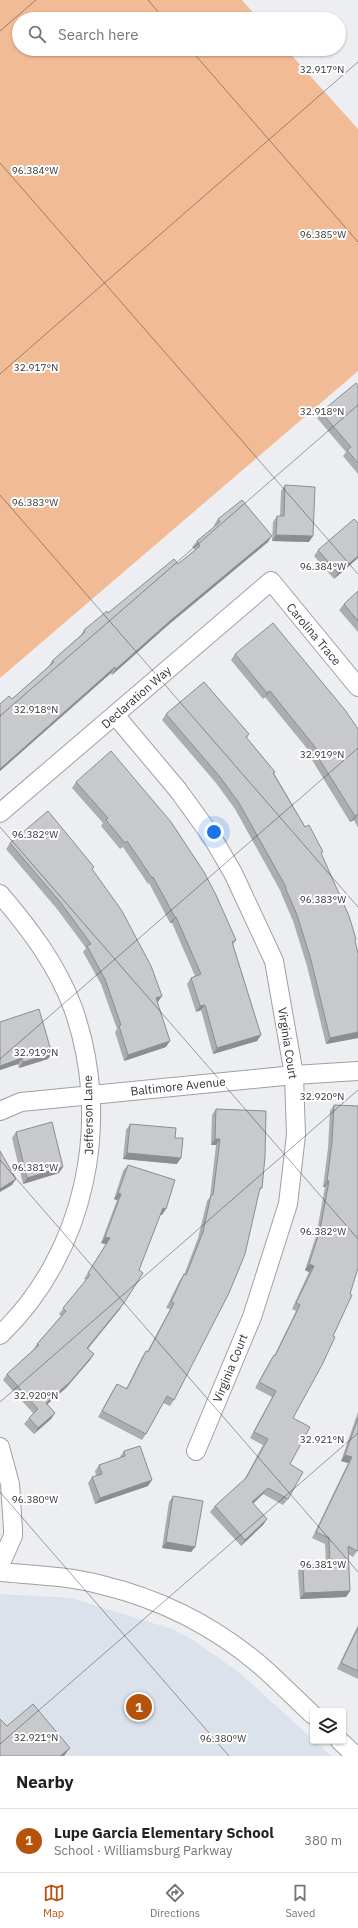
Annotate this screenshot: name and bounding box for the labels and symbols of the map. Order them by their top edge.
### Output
text: 32.917°N [300,63,344,76]
text: 96.384°W [12,164,58,177]
text: 96.385°W [300,228,346,241]
text: 32.917°N [14,361,58,374]
text: 32.918°N [300,405,344,418]
text: 96.383°W [12,496,58,509]
text: 96.384°W [300,560,346,573]
street label: Carolina Trace [284,600,345,669]
street label: Declaration Way [98,663,174,731]
text: 32.918°N [14,703,58,716]
text: 32.919°N [300,748,344,761]
your location [204,822,224,842]
text: 96.382°W [12,828,58,841]
text: 96.383°W [300,893,346,906]
street label: Virginia Court [275,1006,301,1080]
text: 32.919°N [14,1046,58,1059]
street label: Baltimore Avenue [130,1073,227,1098]
street label: Jefferson Lane [80,1075,96,1155]
text: 32.920°N [300,1090,344,1103]
text: 96.381°W [12,1161,58,1174]
text: 96.382°W [300,1225,346,1238]
street label: Virginia Court [209,1332,251,1404]
text: 32.920°N [14,1389,58,1402]
text: 32.921°N [300,1433,344,1446]
text: 96.380°W [12,1493,58,1506]
text: 96.381°W [300,1558,346,1571]
pin: 1 [126,1692,152,1722]
text: 32.921°N [14,1731,58,1744]
text: 96.380°W [200,1732,246,1745]

